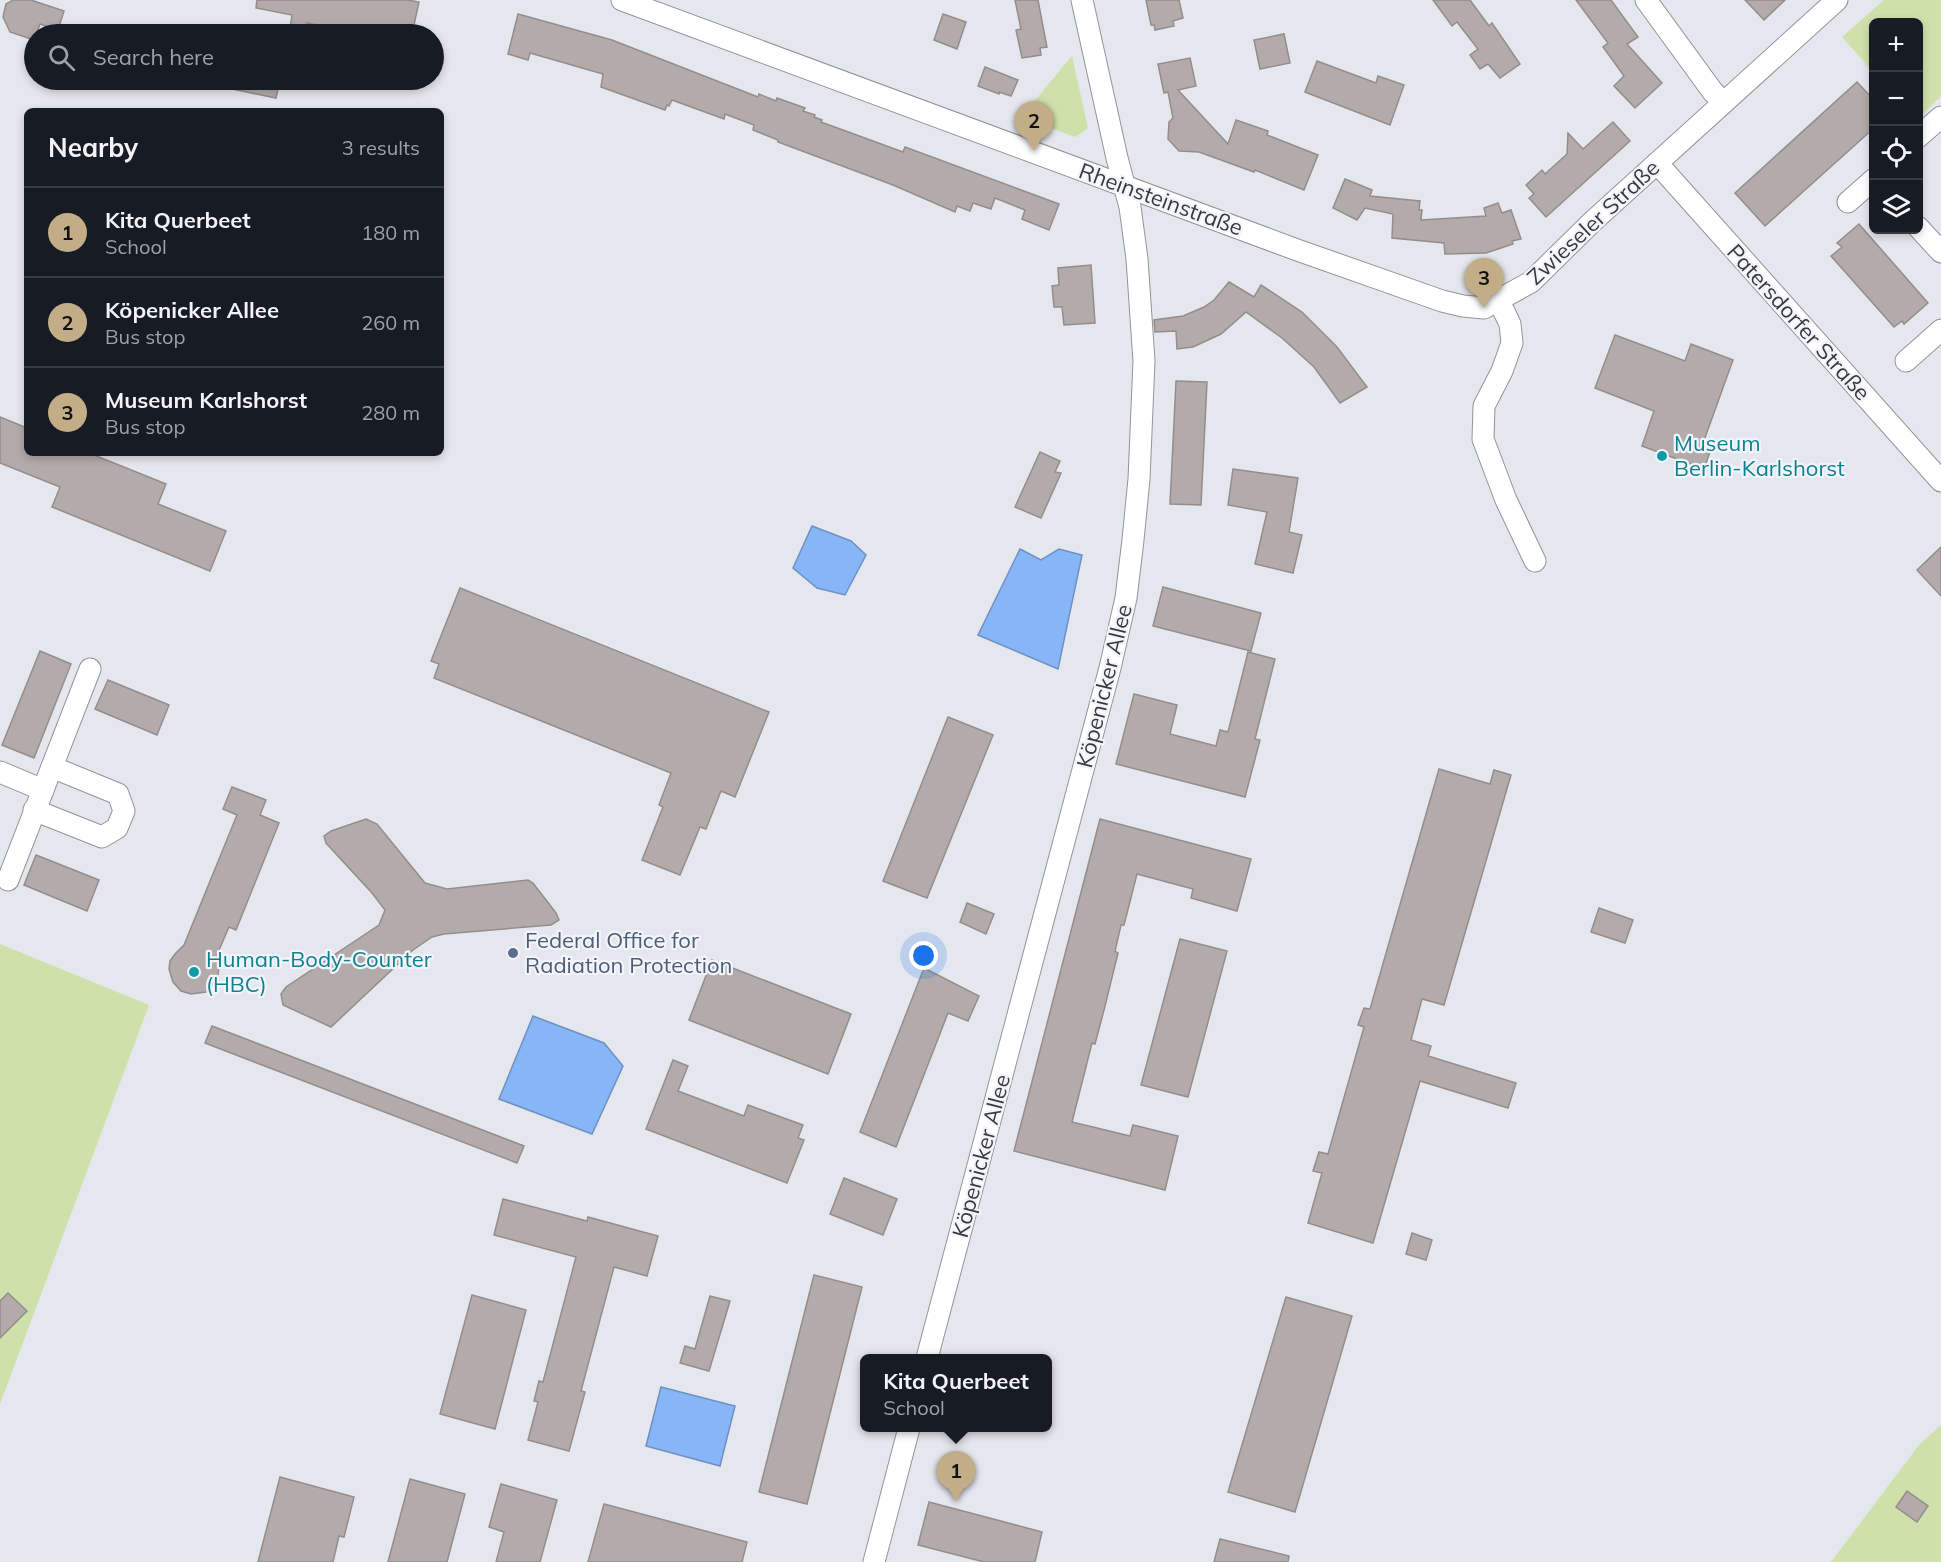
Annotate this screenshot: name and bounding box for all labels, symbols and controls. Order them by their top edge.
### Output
map controls [1869,18,1923,234]
button: + [1869,18,1923,72]
search box [24,24,444,90]
icon: search [45,41,78,74]
text: Search here [93,43,214,71]
button: − [1869,72,1923,126]
pin: 2 [1014,102,1054,151]
button: locate [1869,126,1923,180]
text: Nearby [48,131,138,164]
text: 3 results [342,135,420,160]
street label: Zwieseler Straße [1521,153,1665,291]
street label: Rheinsteinstraße [1075,156,1247,242]
button: layers [1869,180,1923,234]
text: Kita Querbeet [105,206,251,234]
text: 1 [62,220,74,245]
text: 180 m [361,220,420,245]
text: School [105,234,167,259]
street label: Patersdorfer Straße [1721,238,1877,406]
pin: 3 [1464,258,1504,308]
text: Köpenicker Allee [105,296,279,324]
text: 2 [62,310,74,335]
text: 260 m [361,310,420,335]
text: Bus stop [105,324,185,349]
text: Museum Karlshorst [105,386,307,414]
text: 3 [62,400,74,425]
text: 280 m [361,400,420,425]
text: Bus stop [105,414,185,439]
place label: Museum Berlin-Karlshorst [1674,429,1845,482]
marker: Museum Berlin-Karlshorst [1655,449,1669,463]
street label: Köpenicker Allee [1070,601,1138,771]
place label: Federal Office for Radiation Protection [525,926,732,979]
your location [909,941,938,970]
place label: Human-Body-Counter (HBC) [206,945,432,998]
marker: Federal Office for Radiation Protection [506,946,520,960]
marker: Human-Body-Counter (HBC) [187,965,201,979]
street label: Köpenicker Allee [946,1071,1016,1241]
popup [860,1354,1052,1432]
text: Kita Querbeet [883,1367,1029,1395]
text: School [883,1395,945,1420]
pin: 1 [936,1452,976,1501]

